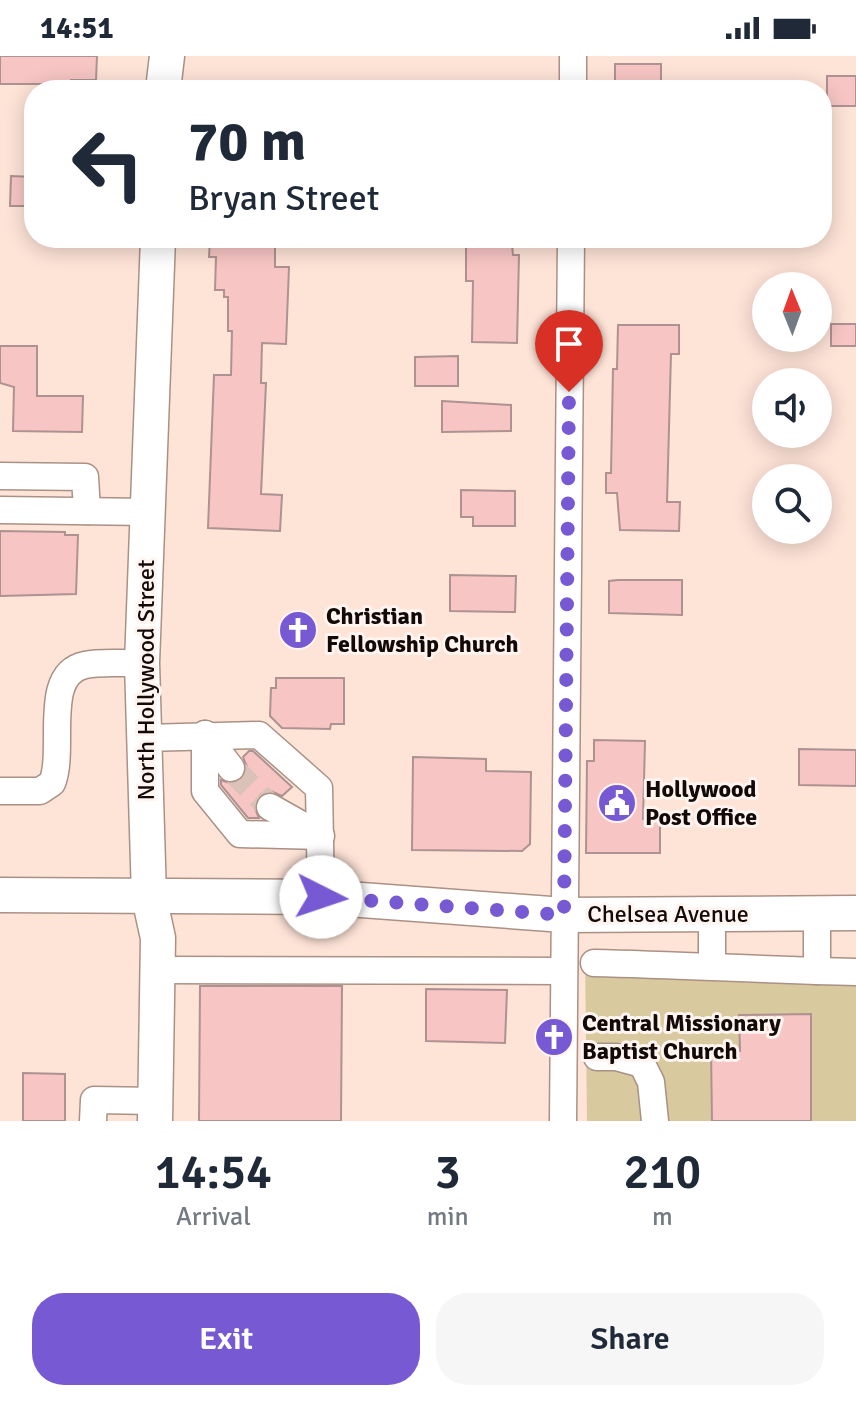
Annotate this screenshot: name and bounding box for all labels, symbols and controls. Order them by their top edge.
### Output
text: 14:51 [40,10,114,47]
text: 70 m [188,107,306,176]
icon: left [56,112,160,216]
text: Bryan Street [188,176,379,221]
north arrow [752,272,832,352]
map controls [752,272,832,544]
pin [535,310,603,392]
icon: arrive [547,322,591,366]
button: sound [752,368,832,448]
button: search [752,464,832,544]
street label: North Hollywood Street [131,560,161,800]
place label: Christian Fellowship Church [326,601,519,659]
church icon: Christian Fellowship Church [277,609,319,651]
place label: Hollywood Post Office [645,774,757,832]
public building icon: Hollywood Post Office [596,782,638,824]
position arrow [279,855,363,939]
street label: Chelsea Avenue [587,899,749,929]
place label: Central Missionary Baptist Church [582,1008,781,1066]
church icon: Central Missionary Baptist Church [533,1016,575,1058]
text: 14:54 [155,1143,272,1202]
text: 3 [435,1143,461,1202]
text: 210 [623,1143,701,1202]
text: Arrival [176,1201,251,1233]
text: min [427,1201,469,1233]
text: m [652,1201,673,1233]
button: Exit [32,1293,420,1385]
button: Share [436,1293,824,1385]

